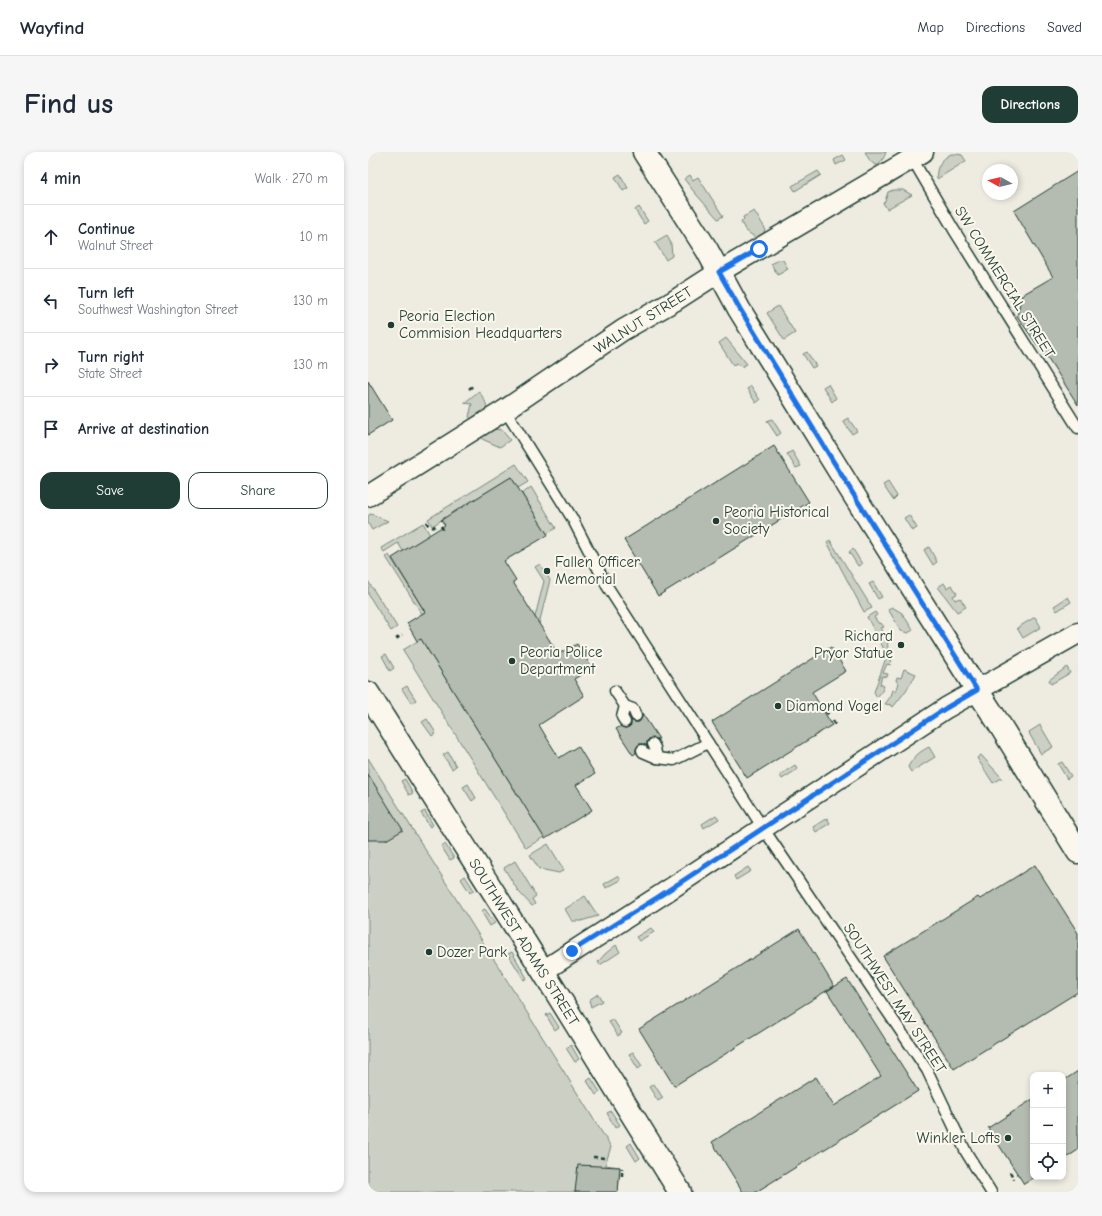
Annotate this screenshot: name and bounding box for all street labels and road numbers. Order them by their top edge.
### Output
street label: SW COMMERCIAL STREET [951,203,1059,361]
street label: WALNUT STREET [591,282,696,357]
street label: SOUTHWEST ADAMS STREET [465,855,583,1029]
street label: SOUTHWEST MAY STREET [840,920,950,1077]

